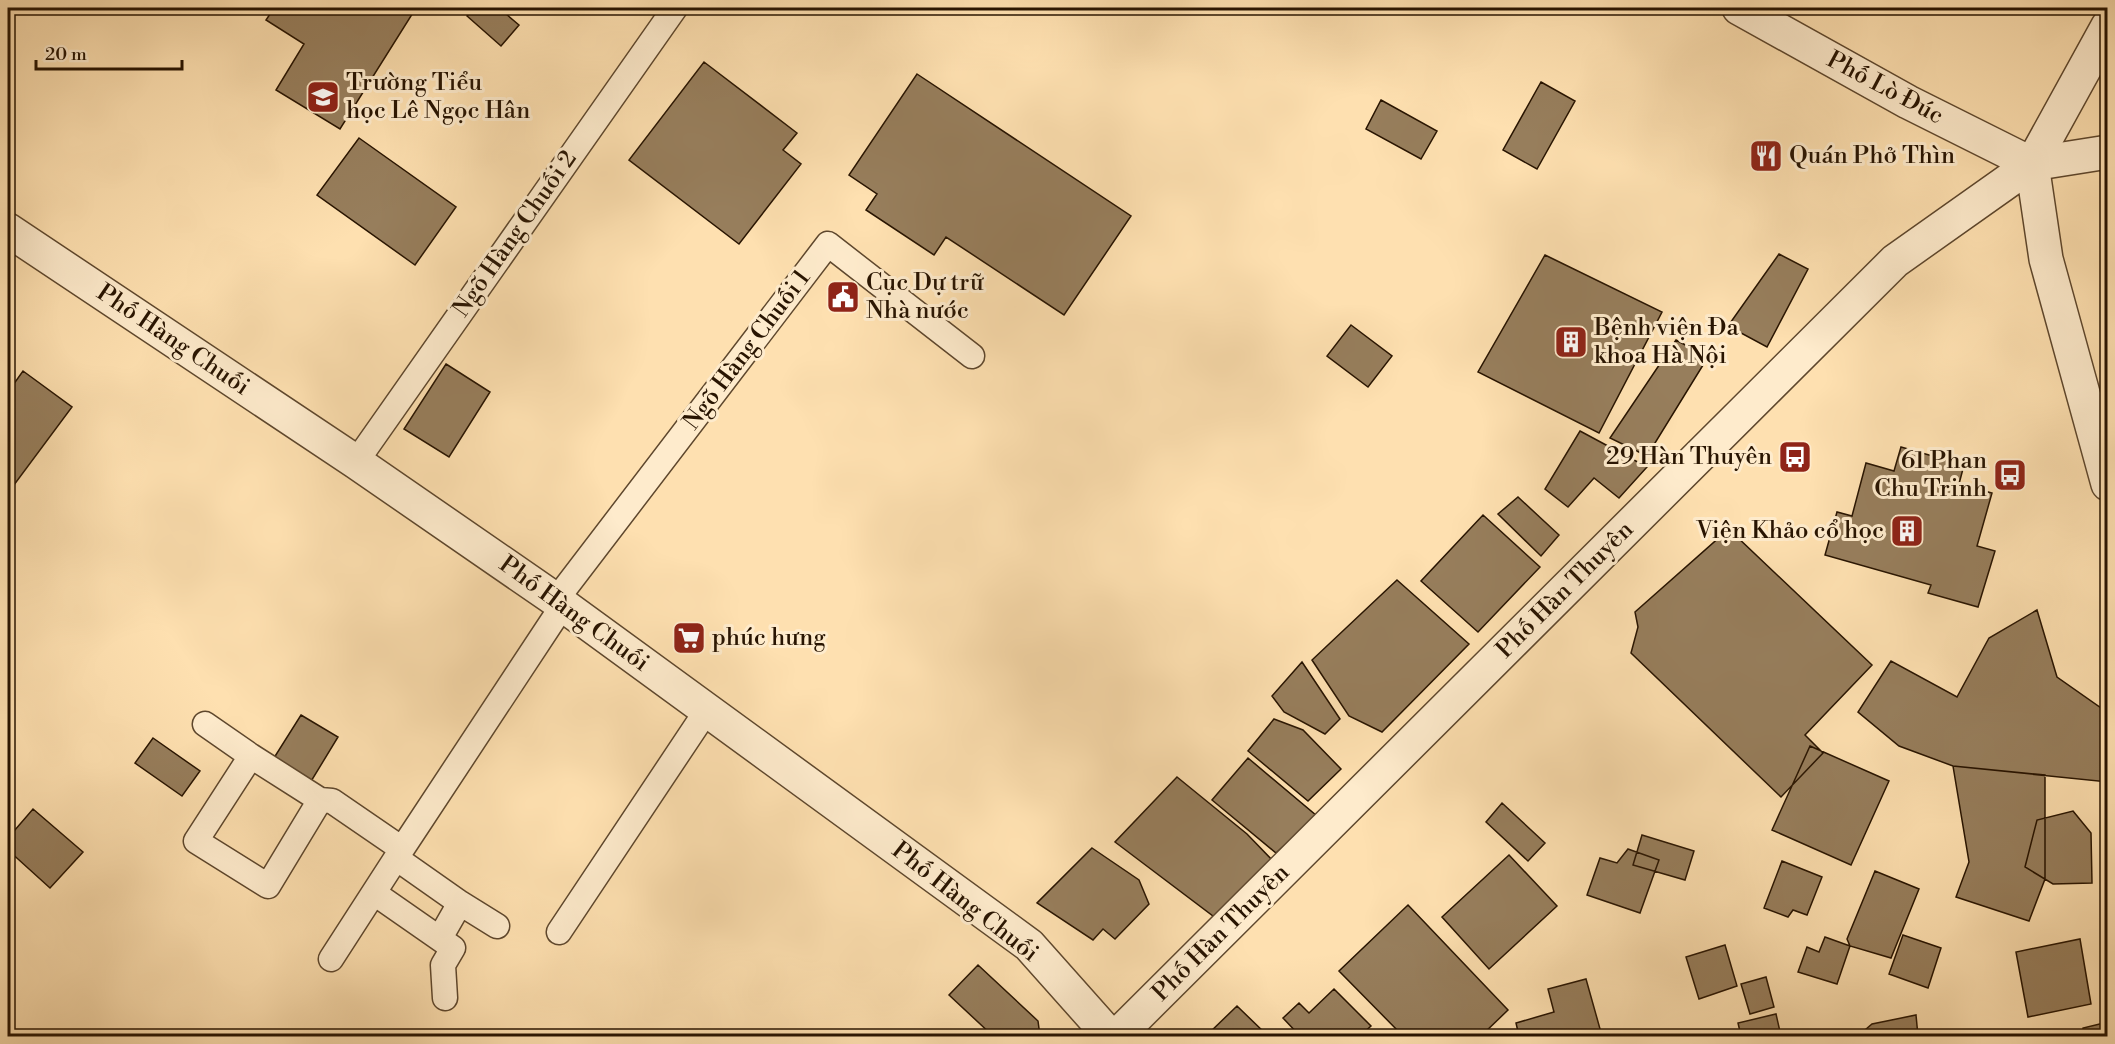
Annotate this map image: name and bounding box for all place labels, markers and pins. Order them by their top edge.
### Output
place label: Trường Tiểu học Lê Ngọc Hân [346,68,530,126]
school or university icon: Trường Tiểu học Lê Ngọc Hân [305,79,341,115]
restaurant icon: Quán Phở Thìn [1748,138,1784,174]
place label: Quán Phở Thìn [1789,141,1955,171]
place label: Cục Dự trữ Nhà nước [866,268,984,326]
public building icon: Cục Dự trữ Nhà nước [825,279,861,315]
place label: Bệnh viện Đa khoa Hà Nội [1593,313,1739,371]
building icon: Bệnh viện Đa khoa Hà Nội [1553,324,1589,360]
bus stop icon: 29 Hàn Thuyên [1777,439,1813,475]
place label: 29 Hàn Thuyên [1606,442,1772,472]
place label: 61 Phan Chu Trinh [1874,446,1987,504]
bus stop icon: 61 Phan Chu Trinh [1992,457,2028,493]
building icon: Viện Khảo cổ học [1889,513,1925,549]
place label: Viện Khảo cổ học [1695,516,1884,546]
supermarket icon: phúc hưng [671,620,707,656]
place label: phúc hưng [712,623,826,653]

